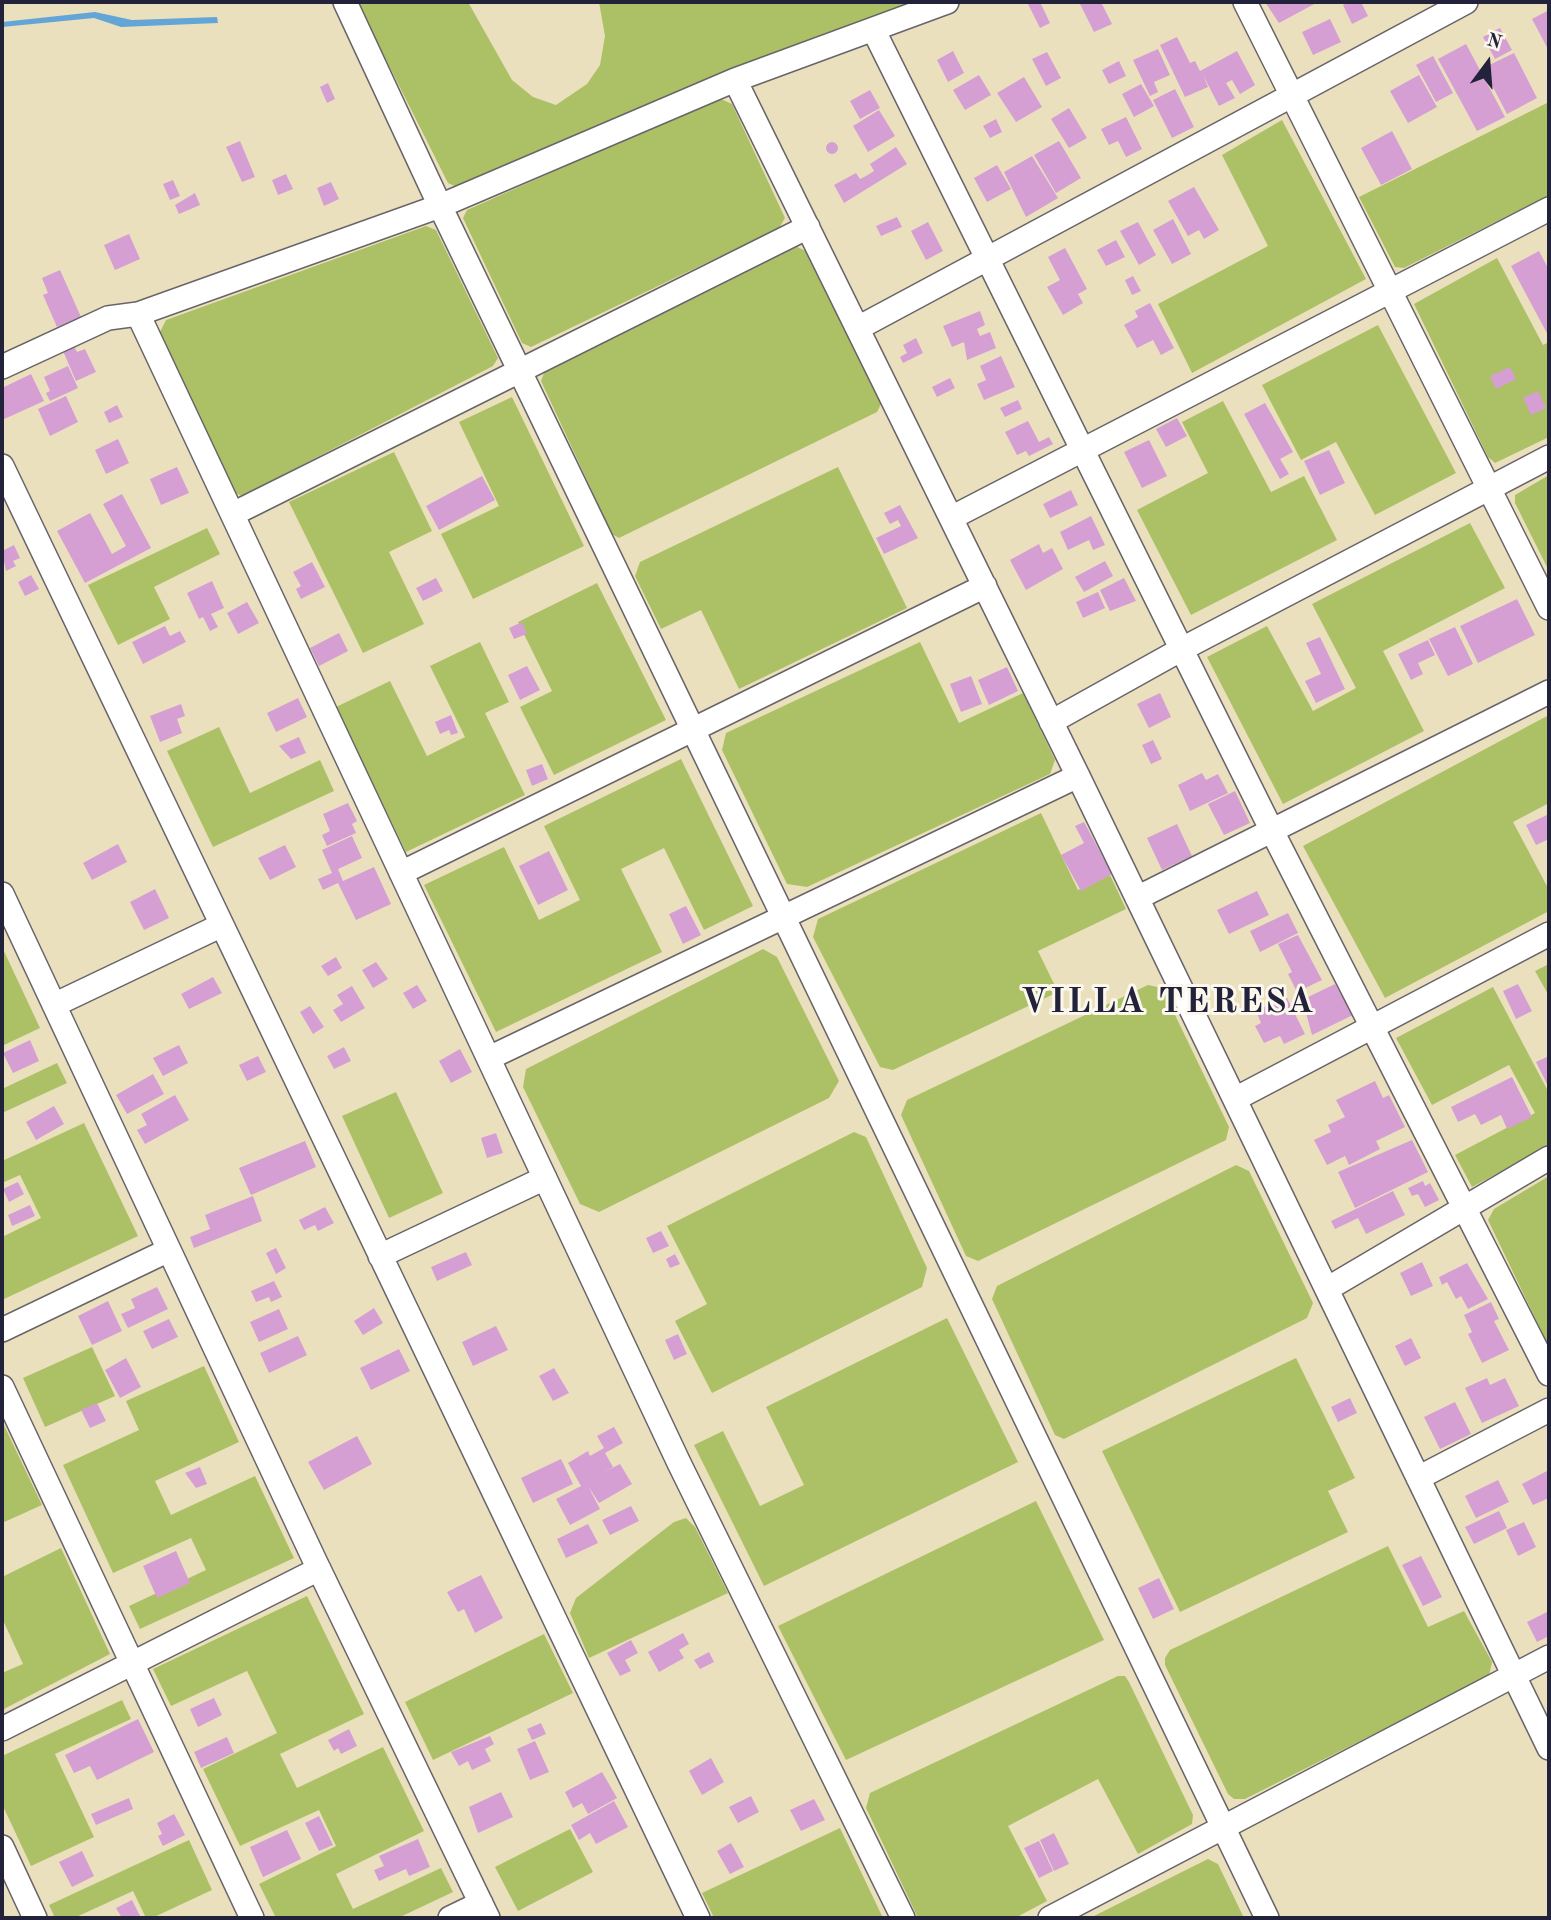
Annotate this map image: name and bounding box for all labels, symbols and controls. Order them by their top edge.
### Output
north arrow [1453,28,1523,98]
text: N [1484,31,1504,53]
district label: VILLA TERESA [1022,982,1314,1024]

